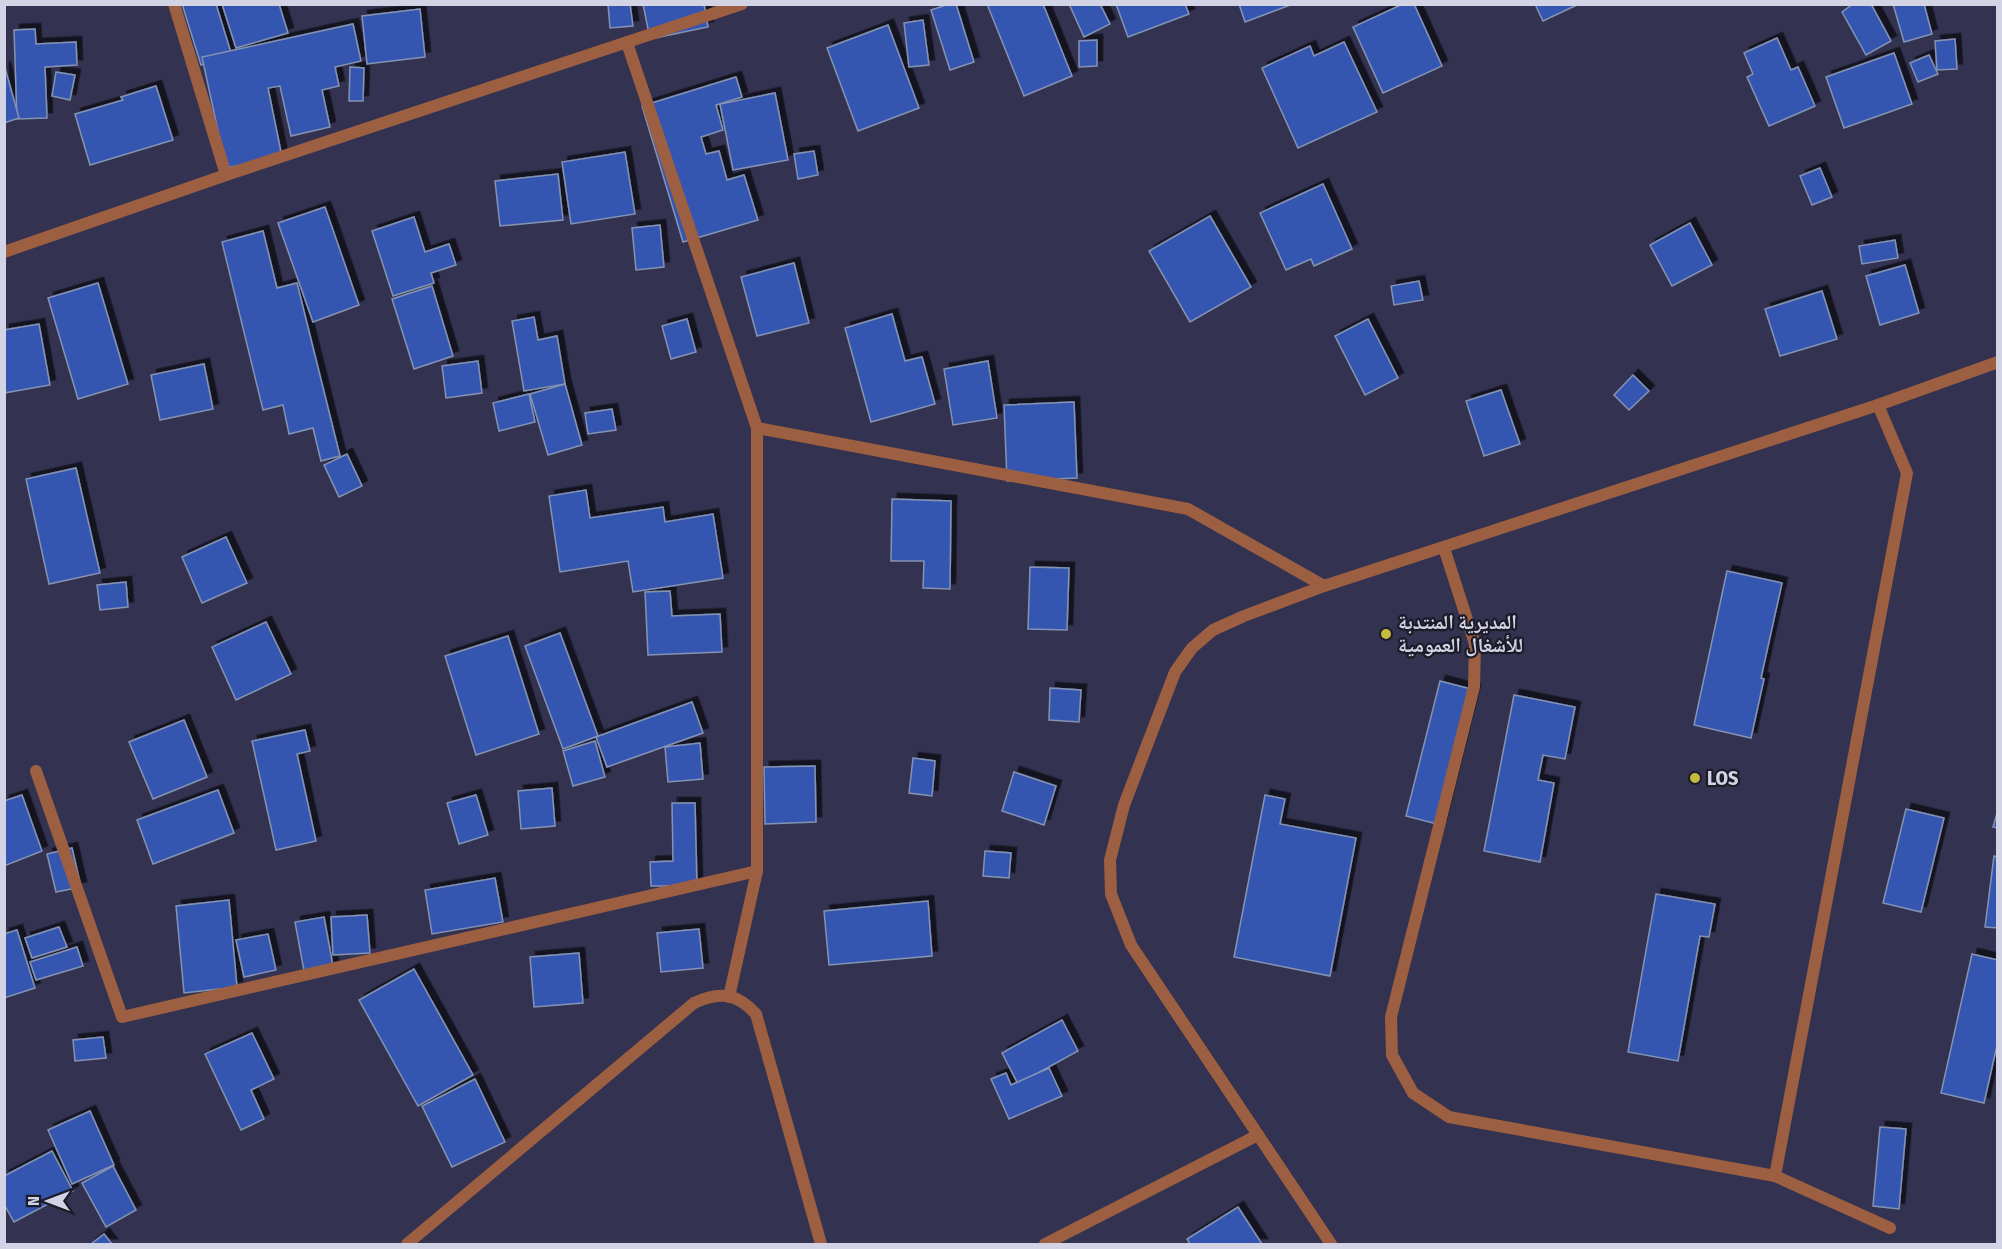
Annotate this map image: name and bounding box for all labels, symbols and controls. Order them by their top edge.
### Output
place label: المديرية المنتدبة للأشغال العمومية [1398,610,1523,657]
marker: المديرية المنتدبة للأشغال العمومية [1379,627,1393,641]
place label: LOS [1707,766,1738,790]
marker: LOS [1688,771,1702,785]
north arrow [18,1171,78,1231]
text: N [24,1196,43,1206]

